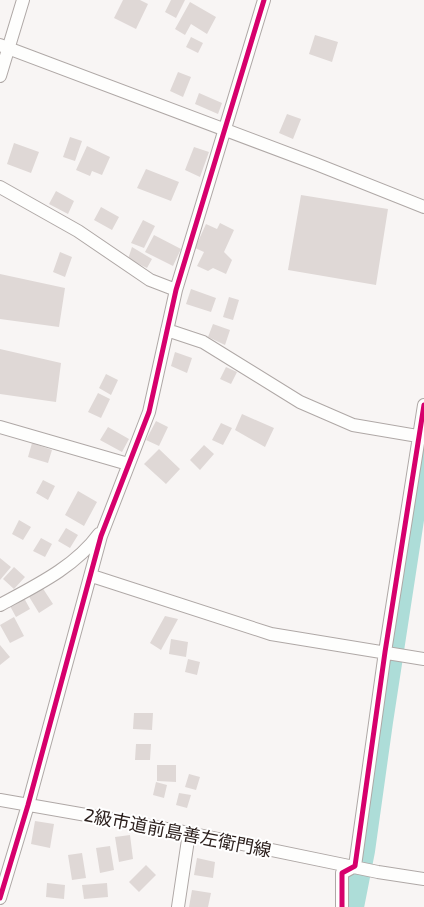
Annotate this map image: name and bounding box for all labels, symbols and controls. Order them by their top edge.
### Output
street label: 2級市道前島善左衛門線 [83,803,273,861]

